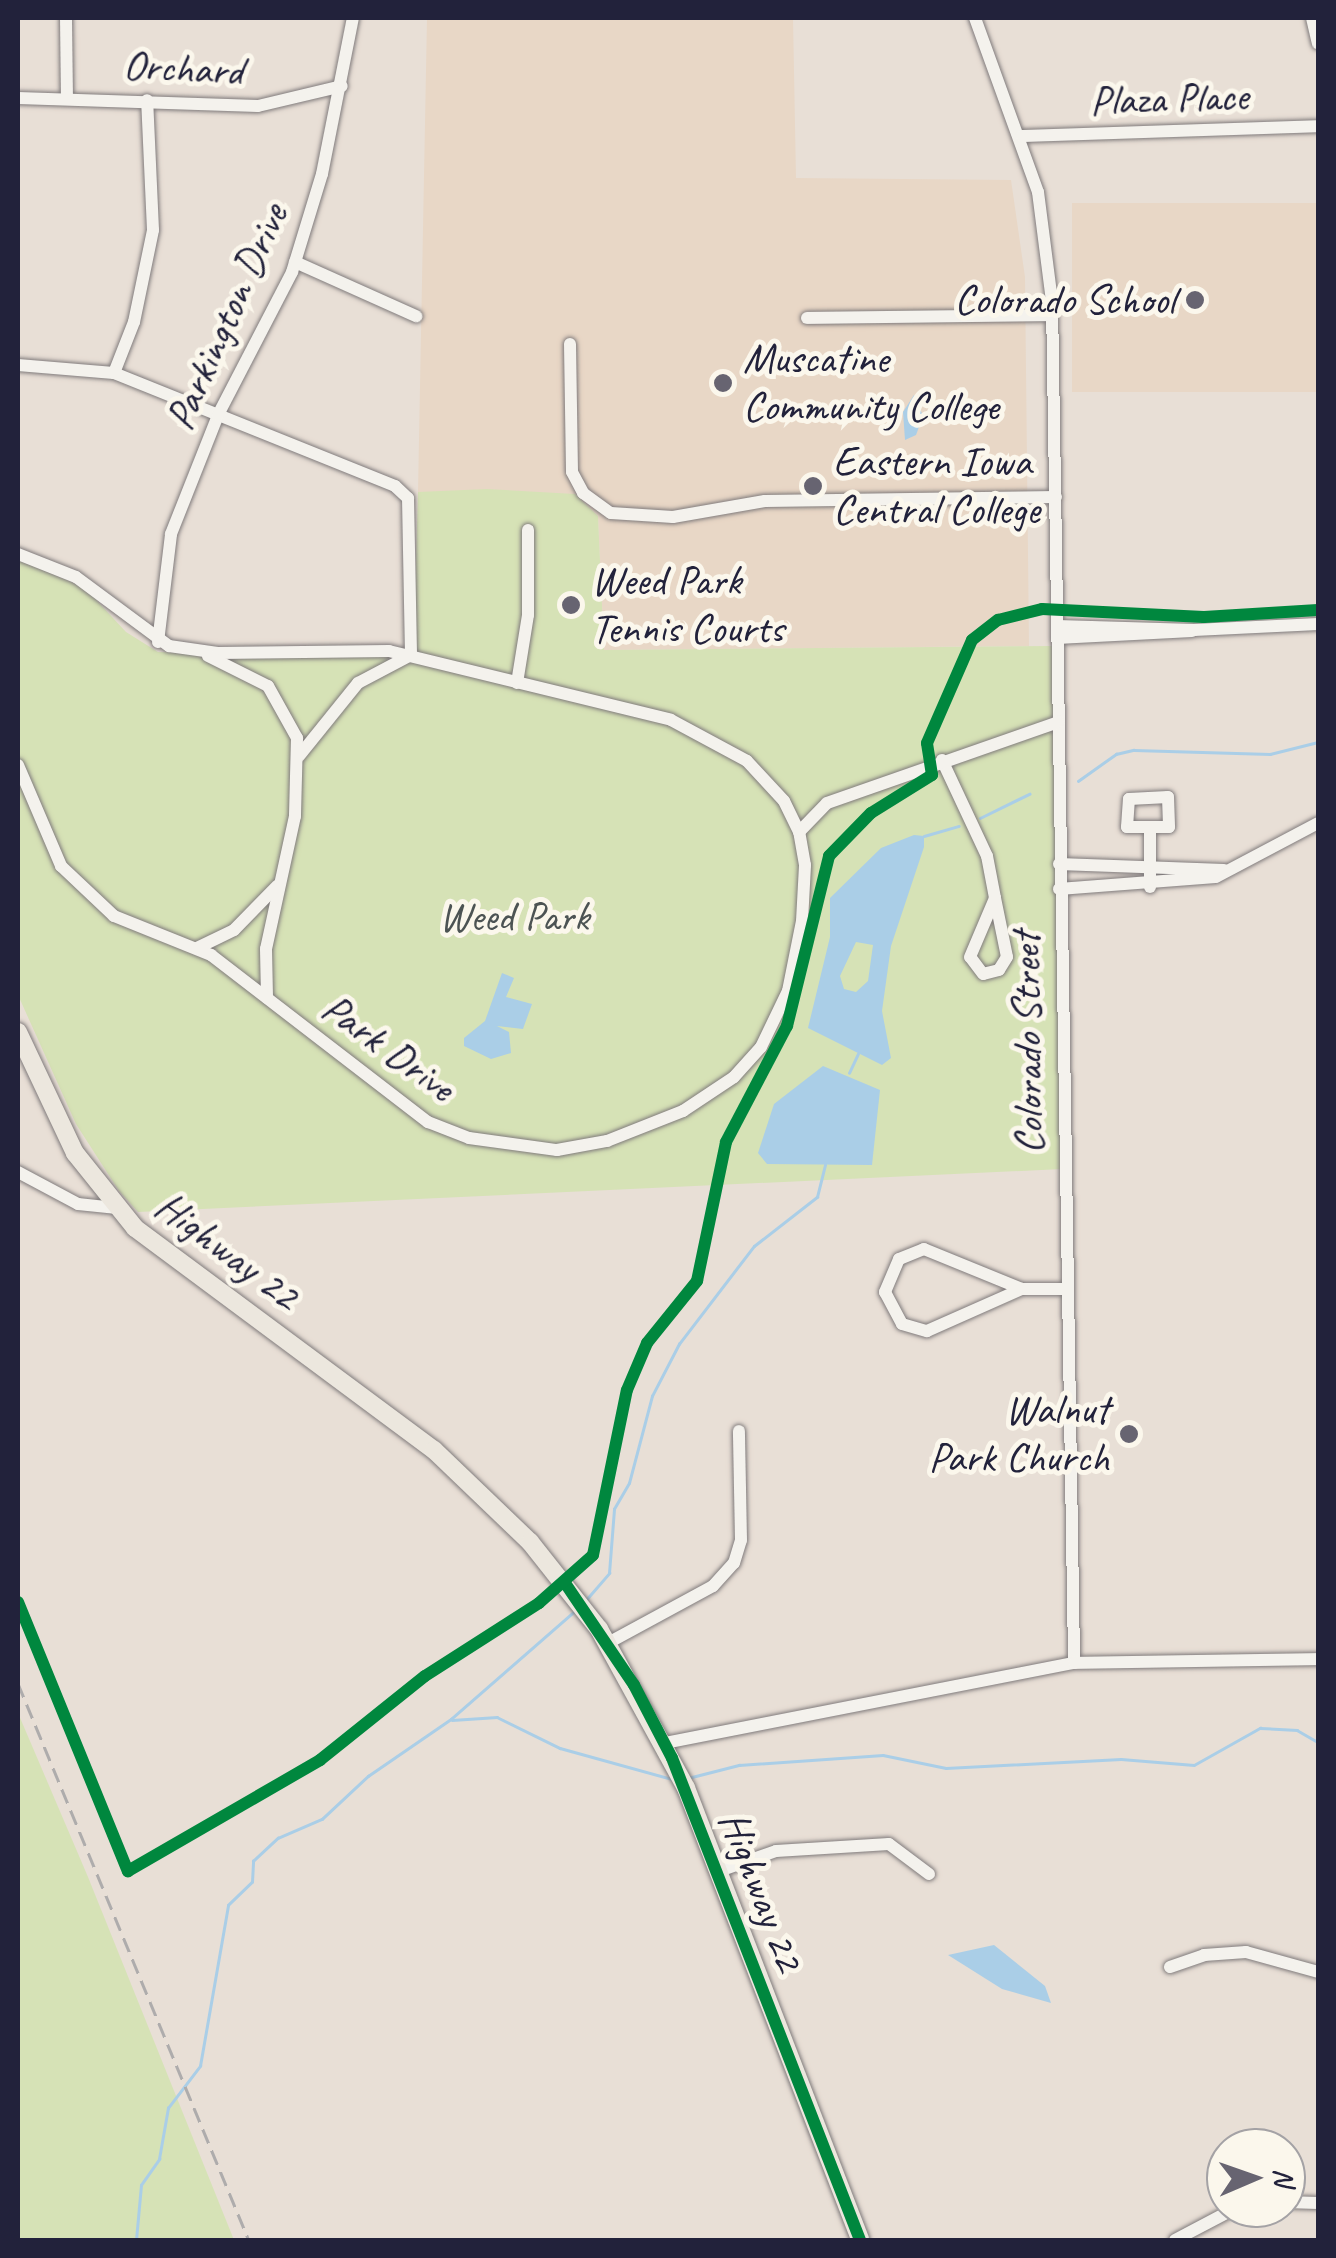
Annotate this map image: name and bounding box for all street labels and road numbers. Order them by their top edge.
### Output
street label: Orchard [122,41,244,97]
street label: Plaza Place [1088,71,1250,127]
street label: Parkington Drive [155,196,299,438]
street label: Colorado Street [1001,932,1055,1154]
street label: Park Drive [312,983,464,1113]
street label: Highway 22 [145,1181,309,1321]
street label: Highway 22 [708,1804,814,1978]

